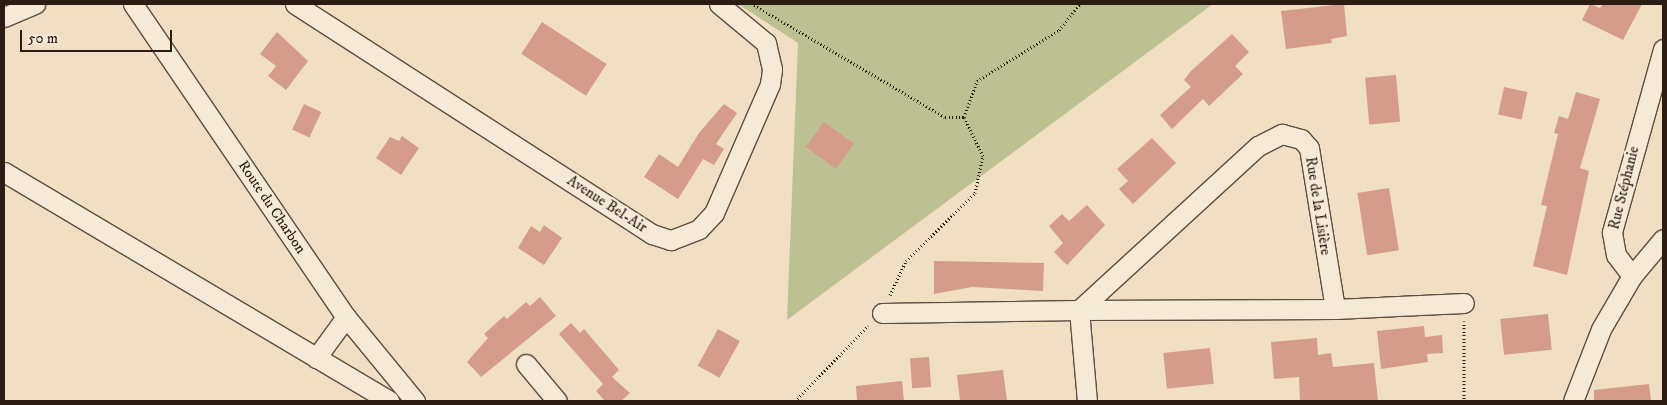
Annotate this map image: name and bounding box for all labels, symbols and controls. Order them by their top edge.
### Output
scale bar [22,20,175,52]
text: 50 m [28,29,58,48]
street label: Rue Stéphanie [1605,145,1643,231]
street label: Rue de la Lisière [1301,156,1335,256]
street label: Route du Charbon [234,157,310,257]
street label: Avenue Bel-Air [564,171,650,237]

